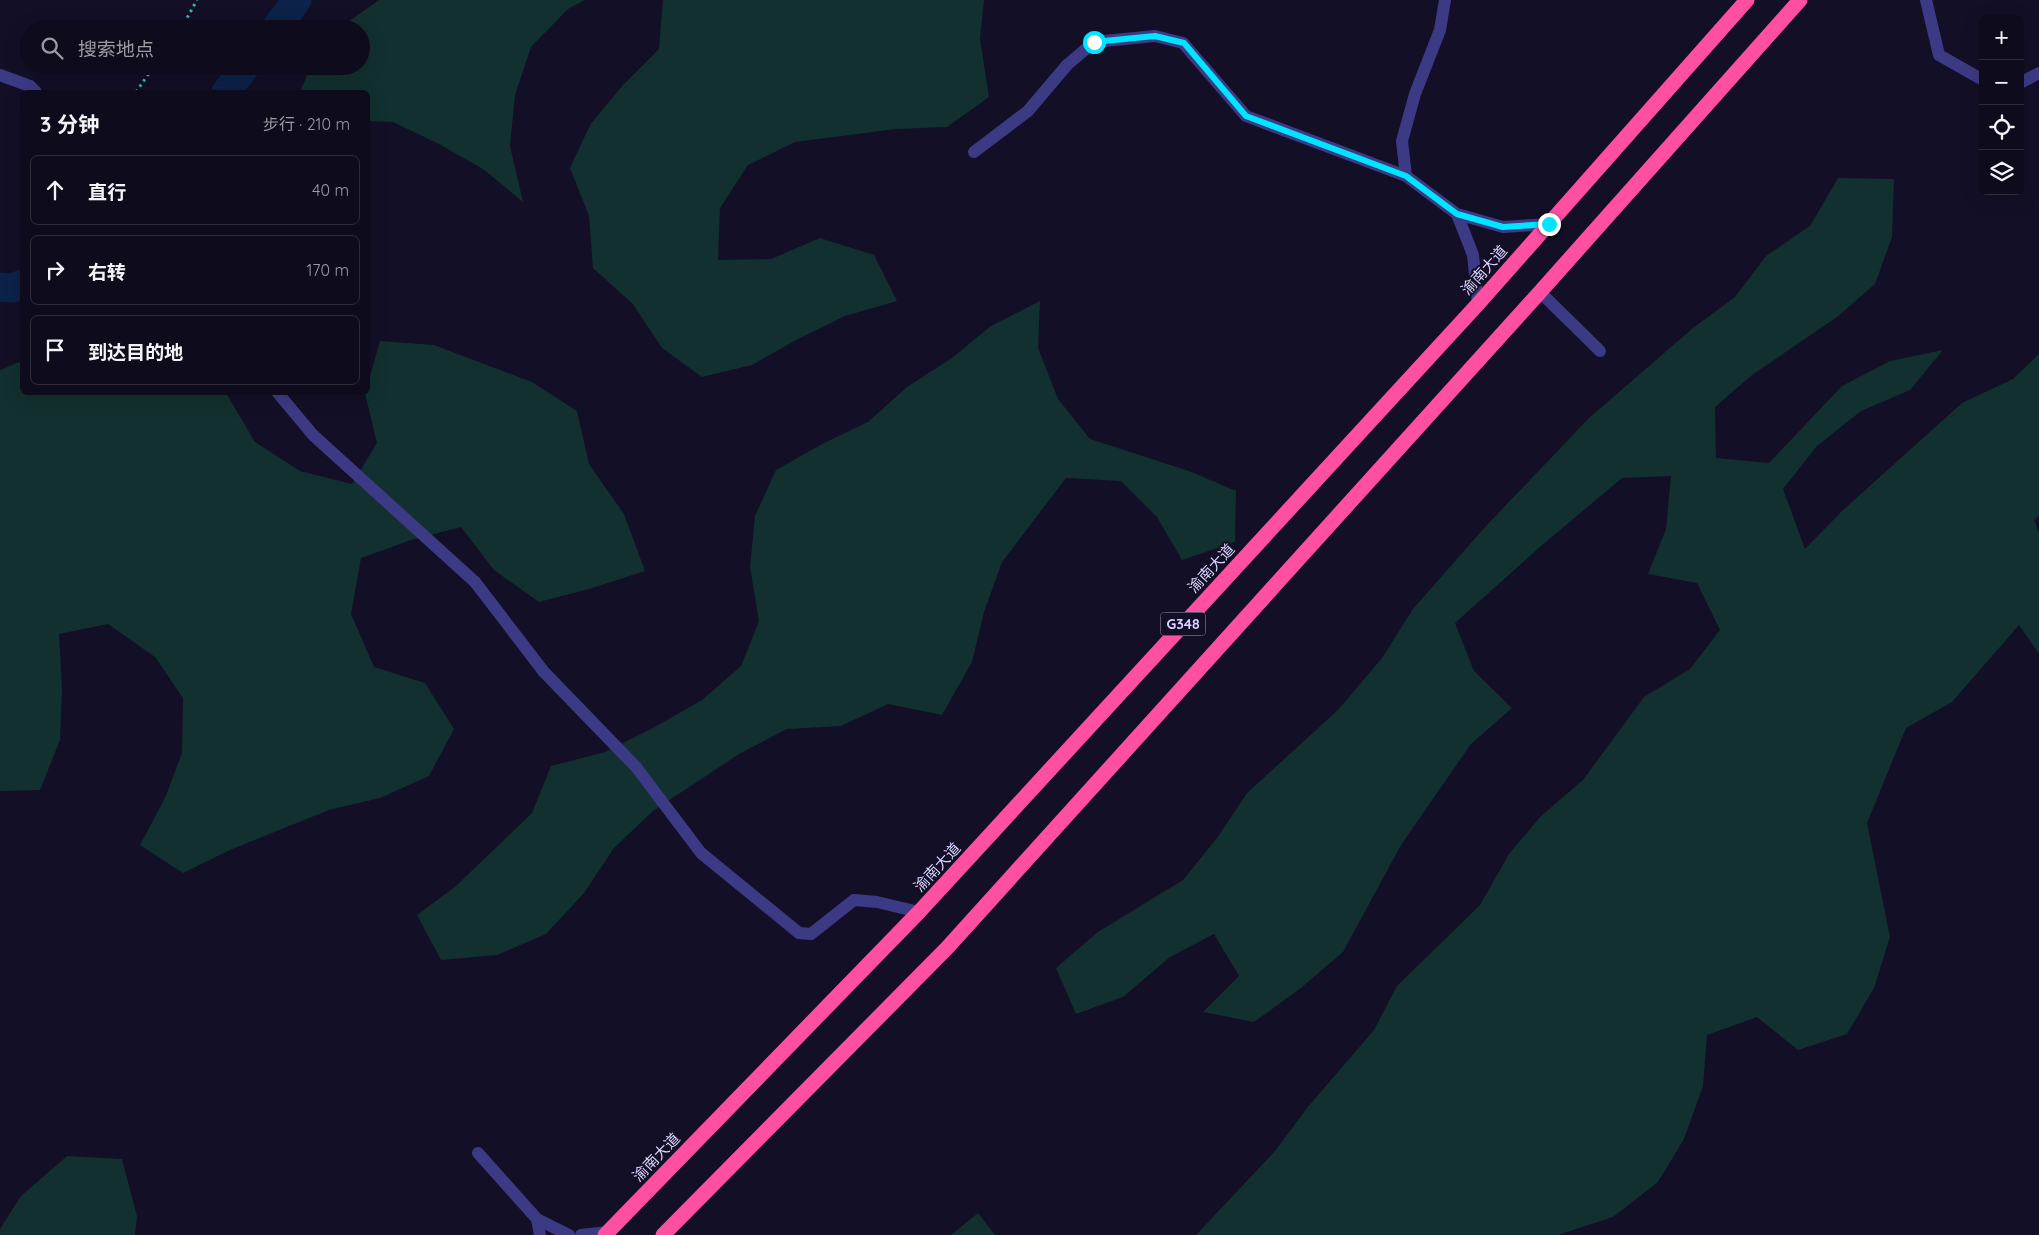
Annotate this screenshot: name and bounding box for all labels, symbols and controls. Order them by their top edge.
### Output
map controls [1979,15,2024,195]
button: + [1979,15,2024,60]
search box [20,20,370,75]
route start [1083,31,1106,54]
icon: search [38,34,66,62]
text: 搜索地点 [78,37,154,61]
button: − [1979,60,2024,105]
button: locate [1979,105,2024,150]
text: 3 分钟 [40,111,99,137]
text: 步行 · 210 m [263,114,350,134]
button: layers [1979,150,2024,195]
icon: ahead [41,176,69,204]
text: 直行 [88,180,126,204]
text: 40 m [312,180,349,200]
route end [1538,213,1561,236]
street label: 渝南大道 [1457,241,1511,299]
icon: right [41,256,69,284]
text: 右转 [88,260,126,284]
text: 170 m [306,260,349,280]
icon: arrive [41,336,69,364]
text: 到达目的地 [88,340,183,364]
street label: 渝南大道 [1184,540,1238,596]
road number: G348 [1160,612,1206,636]
street label: 渝南大道 [910,839,964,895]
street label: 渝南大道 [628,1129,684,1185]

